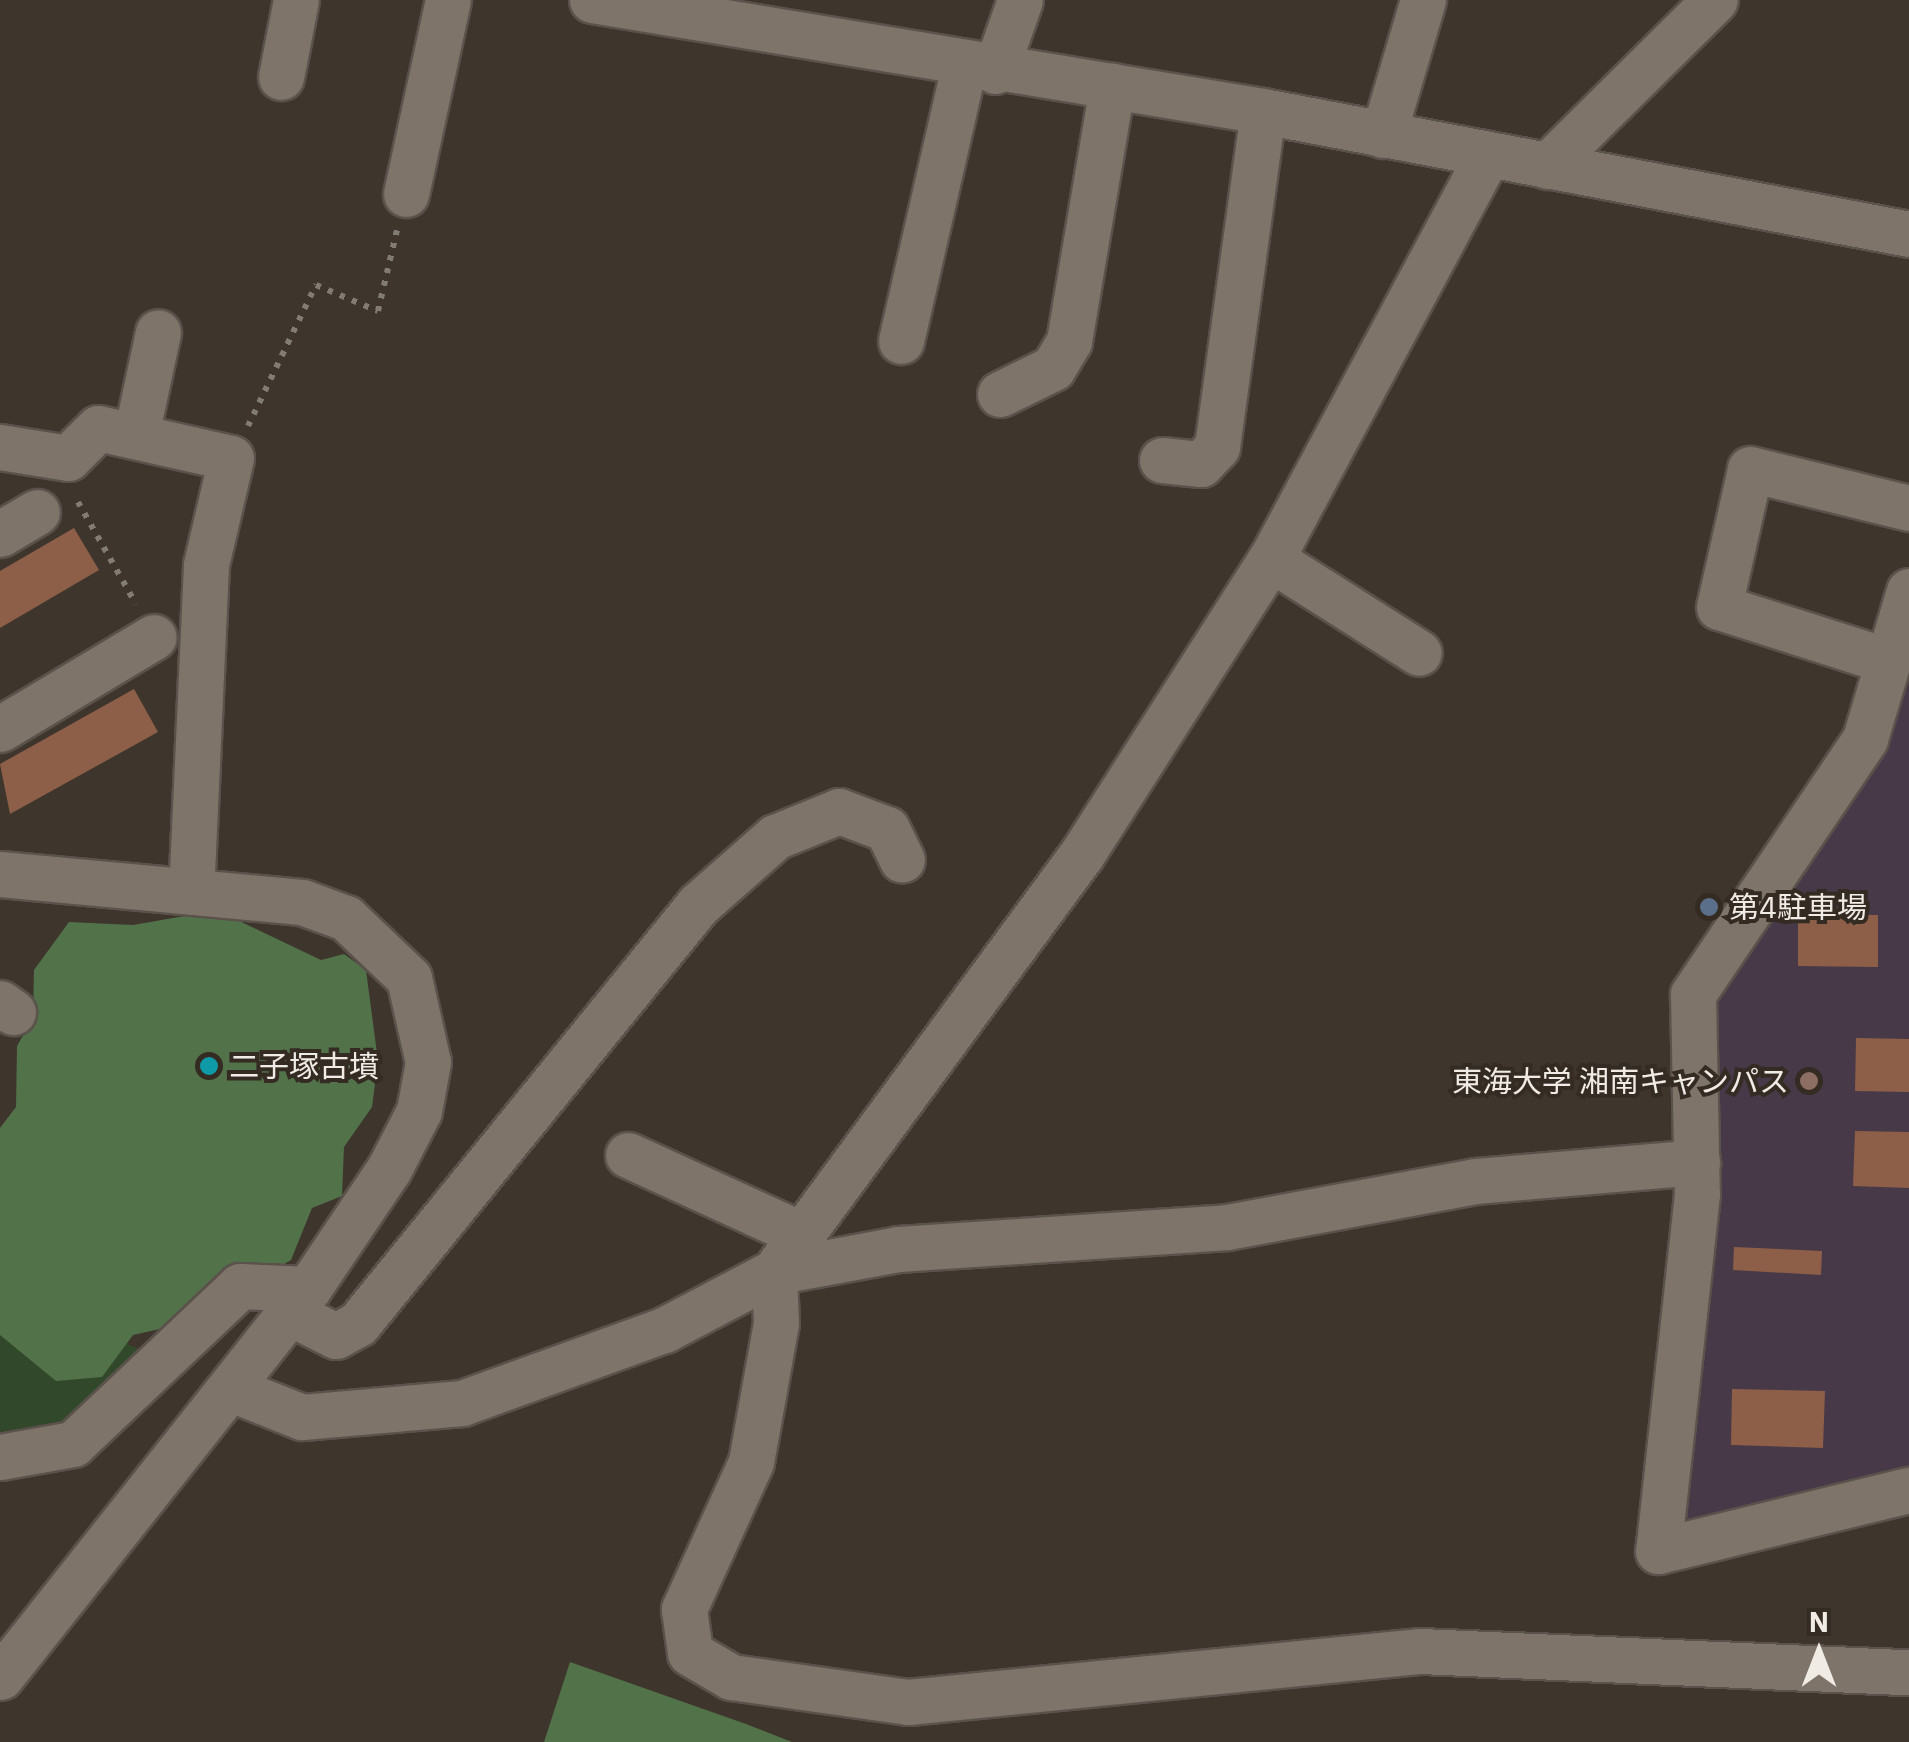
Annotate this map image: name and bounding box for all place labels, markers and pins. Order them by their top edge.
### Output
place label: 第4駐車場 [1729,889,1867,925]
marker: 第4駐車場 [1698,896,1720,918]
place label: 二子塚古墳 [229,1048,379,1084]
marker: 二子塚古墳 [198,1055,220,1077]
place label: 東海大学 湘南キャンパス [1452,1063,1789,1099]
marker: 東海大学 湘南キャンパス [1798,1070,1820,1092]

